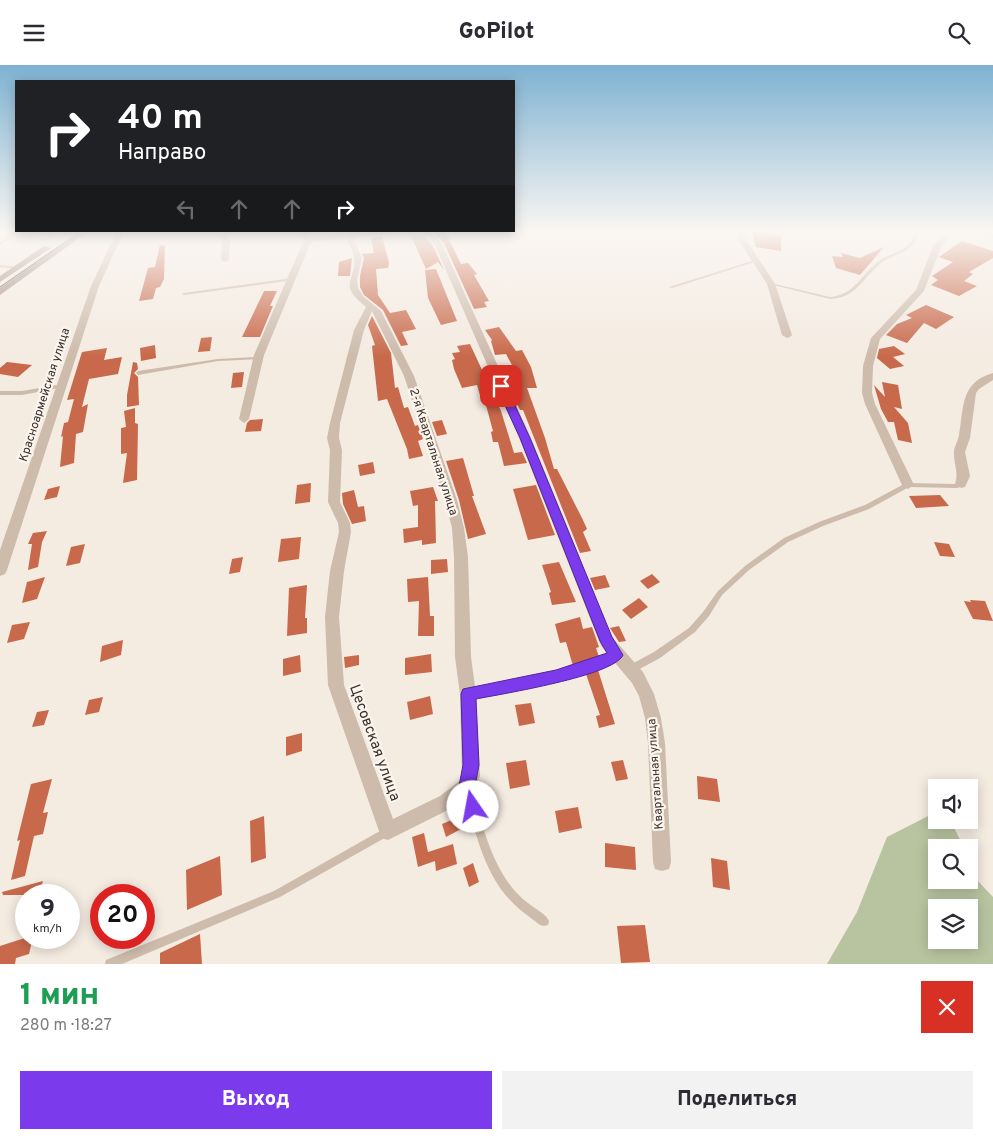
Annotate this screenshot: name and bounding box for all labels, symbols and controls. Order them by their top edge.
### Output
icon: menu [20,19,48,47]
text: GoPilot [459,19,534,46]
icon: search [945,19,973,47]
text: 40 m [118,97,203,141]
icon: right [35,100,100,165]
text: Направо [118,140,206,167]
icon: left [172,195,200,223]
icon: ahead [225,195,253,223]
icon: ahead [278,195,306,223]
icon: right [331,195,359,223]
street label: Красноармейская улица [16,326,74,464]
pin [480,365,522,407]
icon: arrive [487,372,515,400]
street label: 2-я Квартальная улица [405,386,461,518]
street label: Цесовская улица [344,682,404,804]
street label: Квартальная улица [644,718,668,830]
map controls [928,779,978,949]
button: sound [928,779,978,829]
position arrow [446,780,498,832]
button: search [928,839,978,889]
speed limit sign: 20 [90,884,155,949]
text: 9 [40,894,55,926]
button: layers [928,899,978,949]
text: km/h [33,921,62,937]
text: 1 мин [20,978,99,1015]
button: close [921,981,973,1033]
text: 280 m · 18:27 [20,1016,112,1036]
button: Выход [20,1071,492,1129]
button: Поделиться [502,1071,973,1129]

